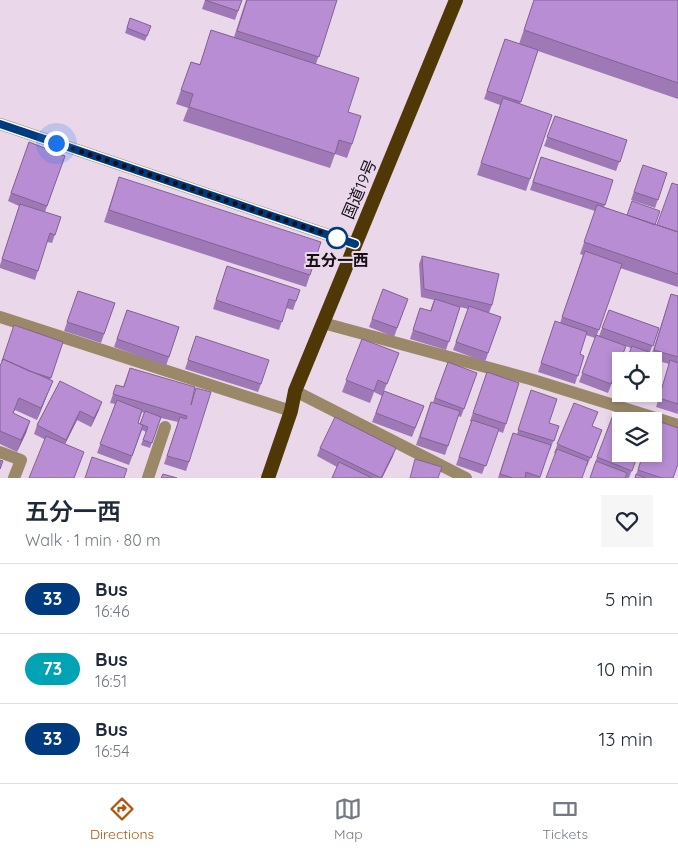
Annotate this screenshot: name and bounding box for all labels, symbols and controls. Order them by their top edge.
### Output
your location [44,131,69,156]
street label: 国道19号 [338,156,380,222]
marker: 五分一西 [326,227,348,249]
place label: 五分一西 [305,250,369,270]
map controls [612,352,662,462]
button: locate [612,352,662,402]
button: layers [612,412,662,462]
button: heart [601,495,653,547]
text: 五分一西 [25,496,121,526]
text: Walk · 1 min · 80 m [25,530,161,550]
text: Bus [95,577,128,601]
text: 33 [43,587,62,610]
text: 5 min [605,587,653,611]
text: 16:46 [95,601,130,621]
text: Bus [95,647,128,671]
text: 73 [43,657,62,680]
text: 10 min [597,657,653,681]
text: 16:51 [95,671,127,691]
text: Bus [95,717,128,741]
text: 33 [43,727,62,750]
text: 13 min [598,727,653,751]
text: 16:54 [95,741,130,761]
tab: Directions [90,795,154,843]
tab: Map [334,795,363,843]
tab: Tickets [543,795,588,843]

